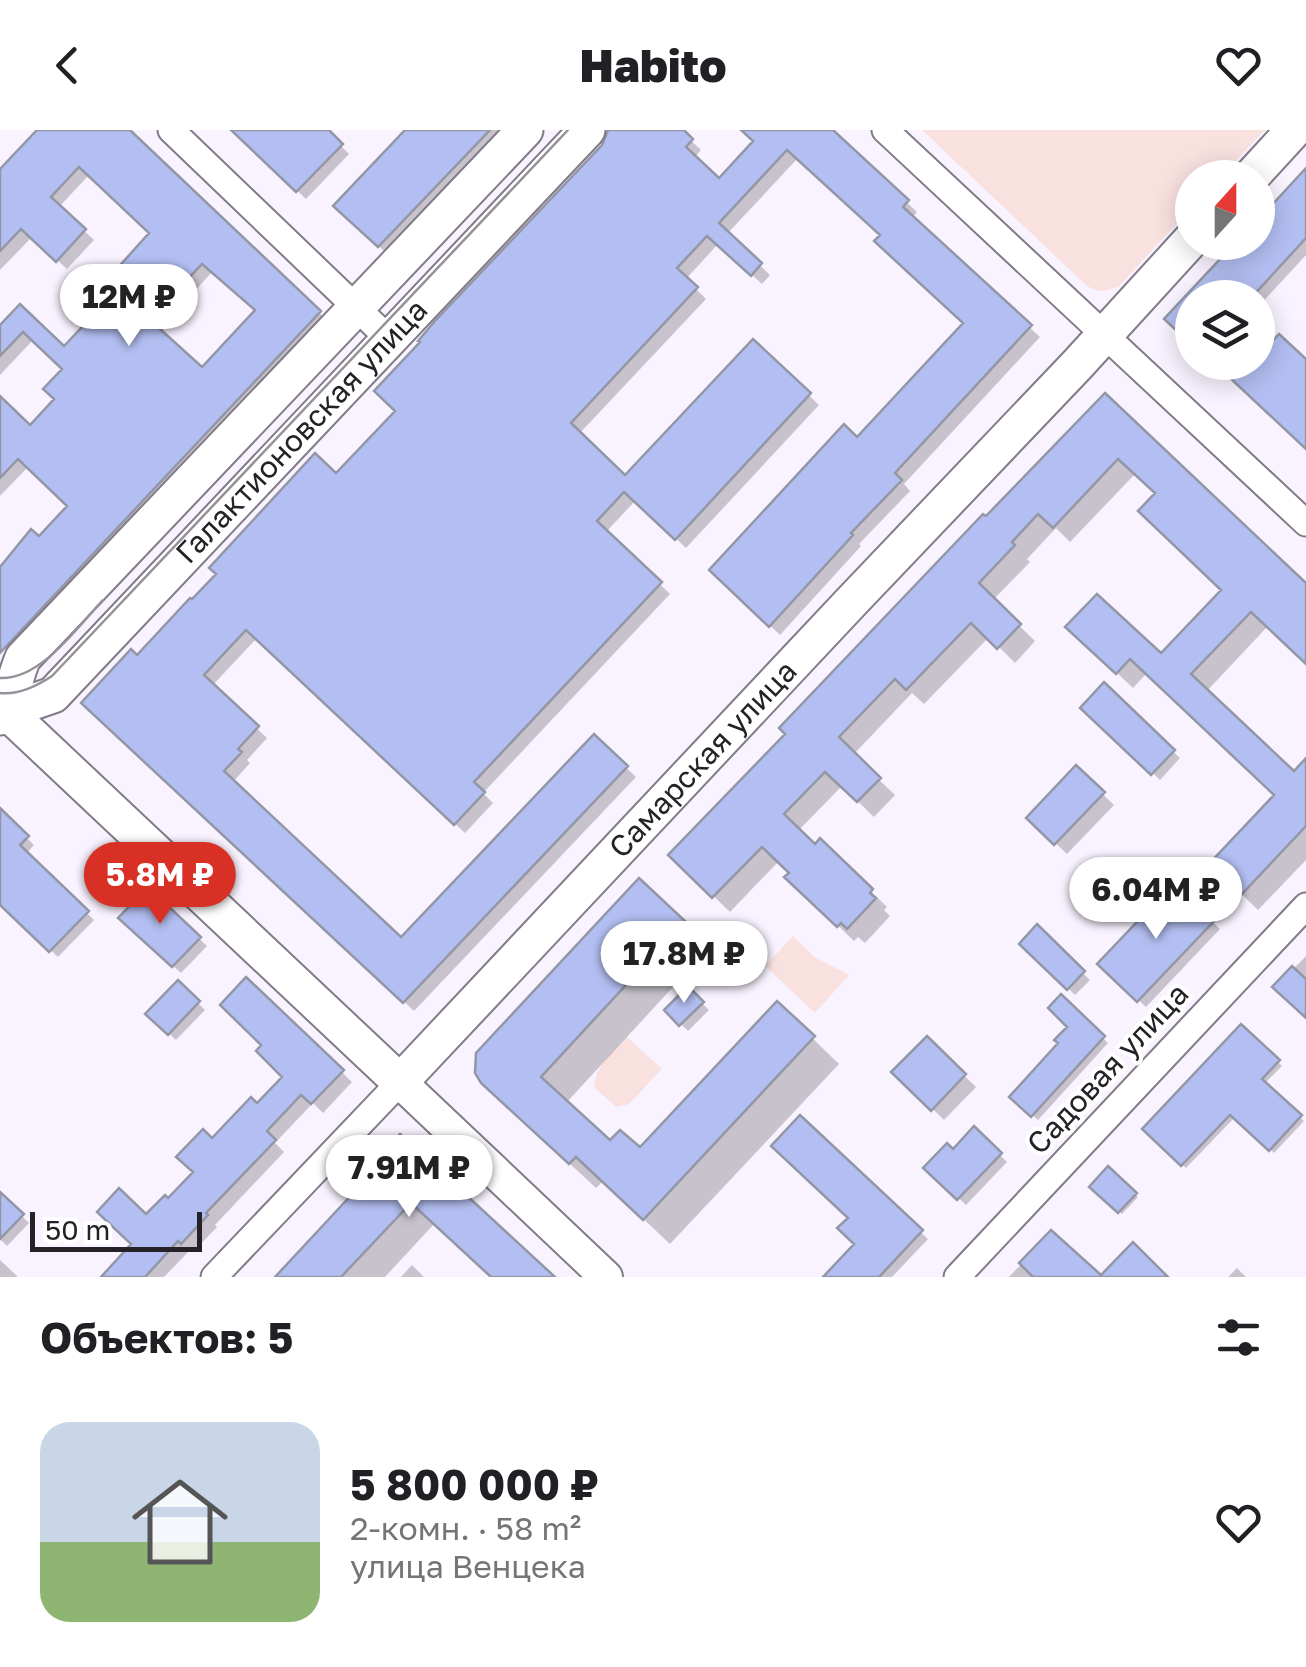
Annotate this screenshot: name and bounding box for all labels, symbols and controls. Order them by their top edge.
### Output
icon: back [40,38,95,93]
text: Habito [580,38,726,92]
icon: heart [1211,38,1266,93]
north arrow [1175,160,1275,260]
map controls [1175,160,1275,380]
pin: 12M ₽ [59,264,199,349]
text: 12M ₽ [82,277,176,315]
button: layers [1175,280,1275,380]
street label: Галактионовская улица [168,292,434,570]
street label: Самарская улица [601,653,804,865]
pin: 5.8M ₽ [79,842,241,927]
text: 5.8M ₽ [106,855,214,893]
pin: 6.04M ₽ [1064,857,1248,942]
text: 6.04M ₽ [1091,870,1221,908]
pin: 17.8M ₽ [592,921,776,1006]
text: 17.8M ₽ [623,934,745,972]
street label: Садовая улица [1019,976,1195,1161]
pin: 7.91M ₽ [317,1135,501,1220]
text: 7.91M ₽ [348,1148,470,1186]
scale bar [30,1207,202,1252]
text: 50 m [45,1213,110,1246]
icon: filters [1211,1310,1266,1365]
text: Объектов: 5 [40,1312,293,1362]
text: 5 800 000 ₽ [350,1459,599,1509]
icon: home [120,1462,240,1582]
icon: heart [1211,1495,1266,1550]
text: 2-комн. · 58 m² [350,1509,581,1547]
text: улица Венцека [350,1547,586,1585]

